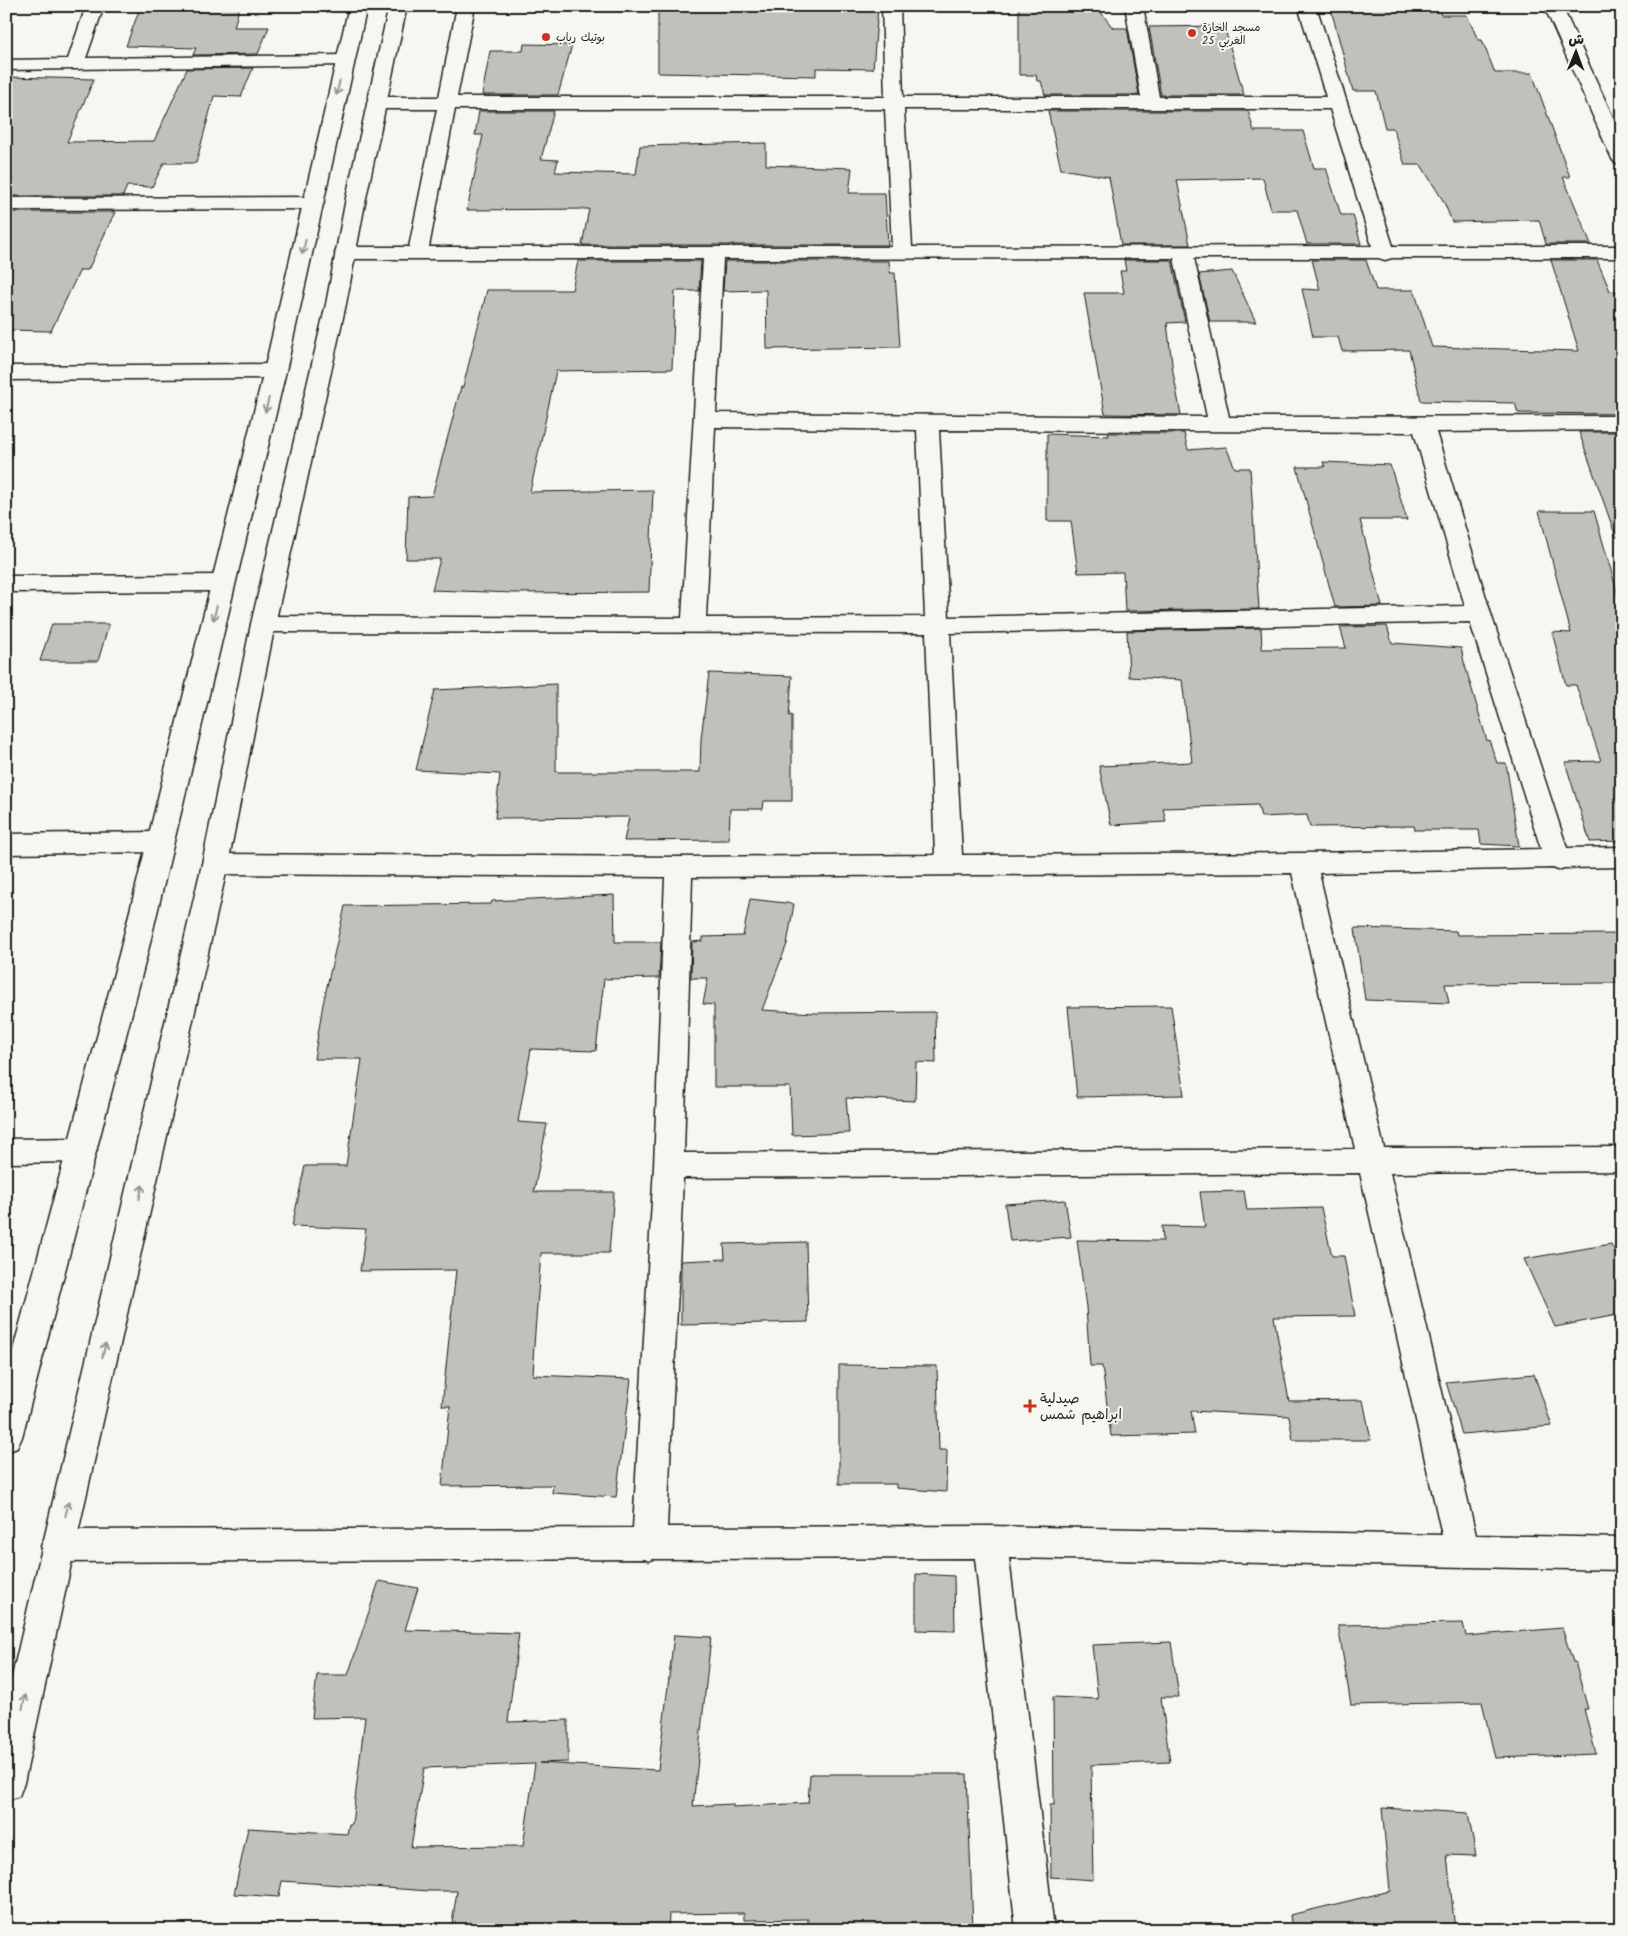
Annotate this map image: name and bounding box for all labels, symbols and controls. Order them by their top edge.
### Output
place label: مسجد الحارة 25 الغربي [1202,19,1260,51]
marker: مسجد الحارة 25 الغربي [1186,27,1198,39]
north arrow [1550,28,1600,78]
place label: بوتيك رباب [556,29,605,47]
text: ش [1568,29,1584,51]
marker: بوتيك رباب [540,31,552,43]
one-way arrow [333,79,343,95]
one-way arrow [299,238,308,254]
one-way arrow [262,396,271,412]
one-way arrow [210,605,219,621]
one-way arrow [137,1185,146,1201]
one-way arrow [100,1343,109,1359]
place label: صيدلية ابراهيم شمس [1040,1388,1122,1426]
marker: صيدلية ابراهيم شمس [1024,1400,1036,1412]
one-way arrow [63,1501,72,1517]
one-way arrow [20,1694,29,1710]

